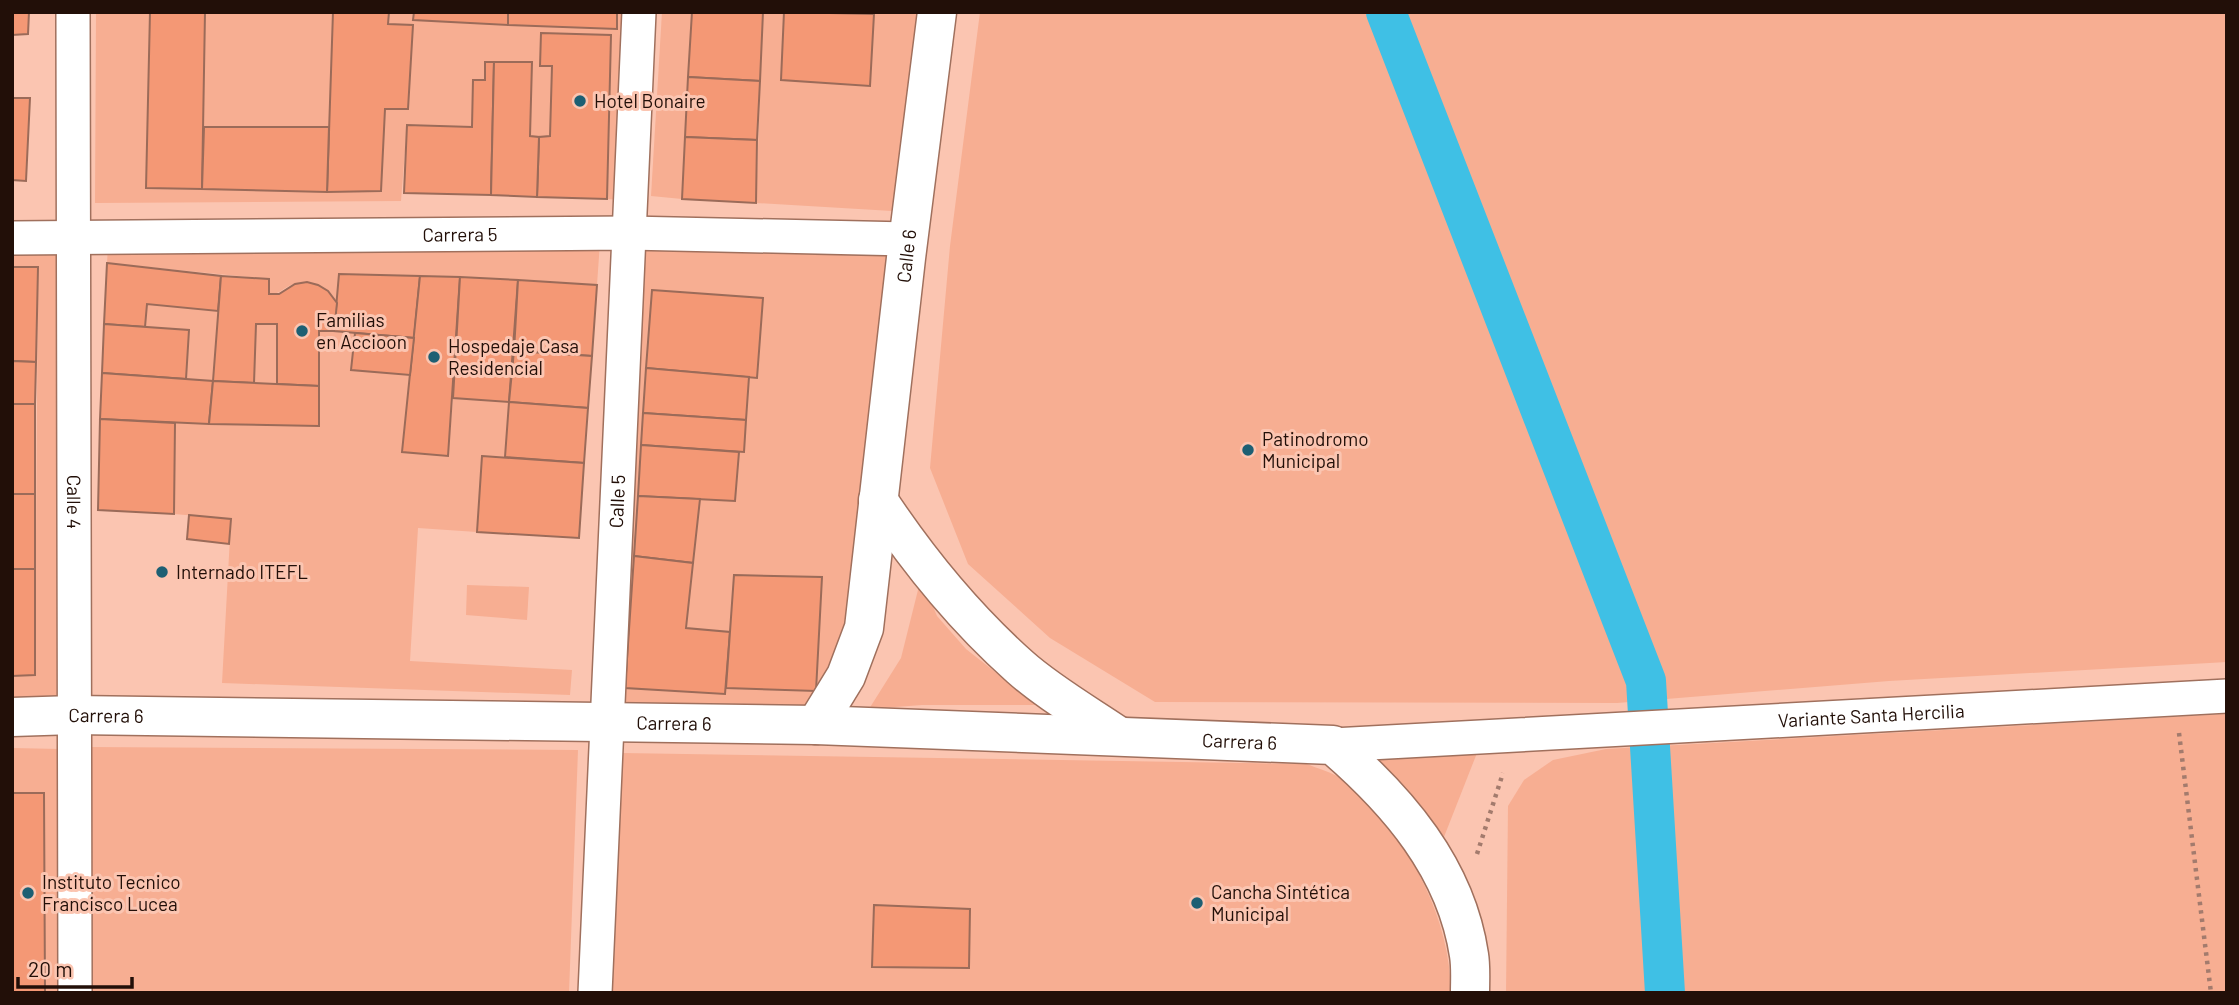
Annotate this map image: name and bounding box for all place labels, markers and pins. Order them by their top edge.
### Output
place label: Hotel Bonaire [594,89,706,112]
marker: Hotel Bonaire [572,93,588,109]
place label: Familias en Accioon [316,308,407,353]
marker: Familias en Accioon [294,323,310,339]
place label: Hospedaje Casa Residencial [448,334,579,379]
marker: Hospedaje Casa Residencial [426,349,442,365]
place label: Patinodromo Municipal [1262,427,1369,472]
marker: Patinodromo Municipal [1240,442,1256,458]
place label: Internado ITEFL [176,560,308,583]
marker: Internado ITEFL [154,564,170,580]
place label: Instituto Tecnico Francisco Lucea [42,870,181,915]
place label: Cancha Sintética Municipal [1211,880,1350,925]
marker: Instituto Tecnico Francisco Lucea [20,885,36,901]
marker: Cancha Sintética Municipal [1189,895,1205,911]

